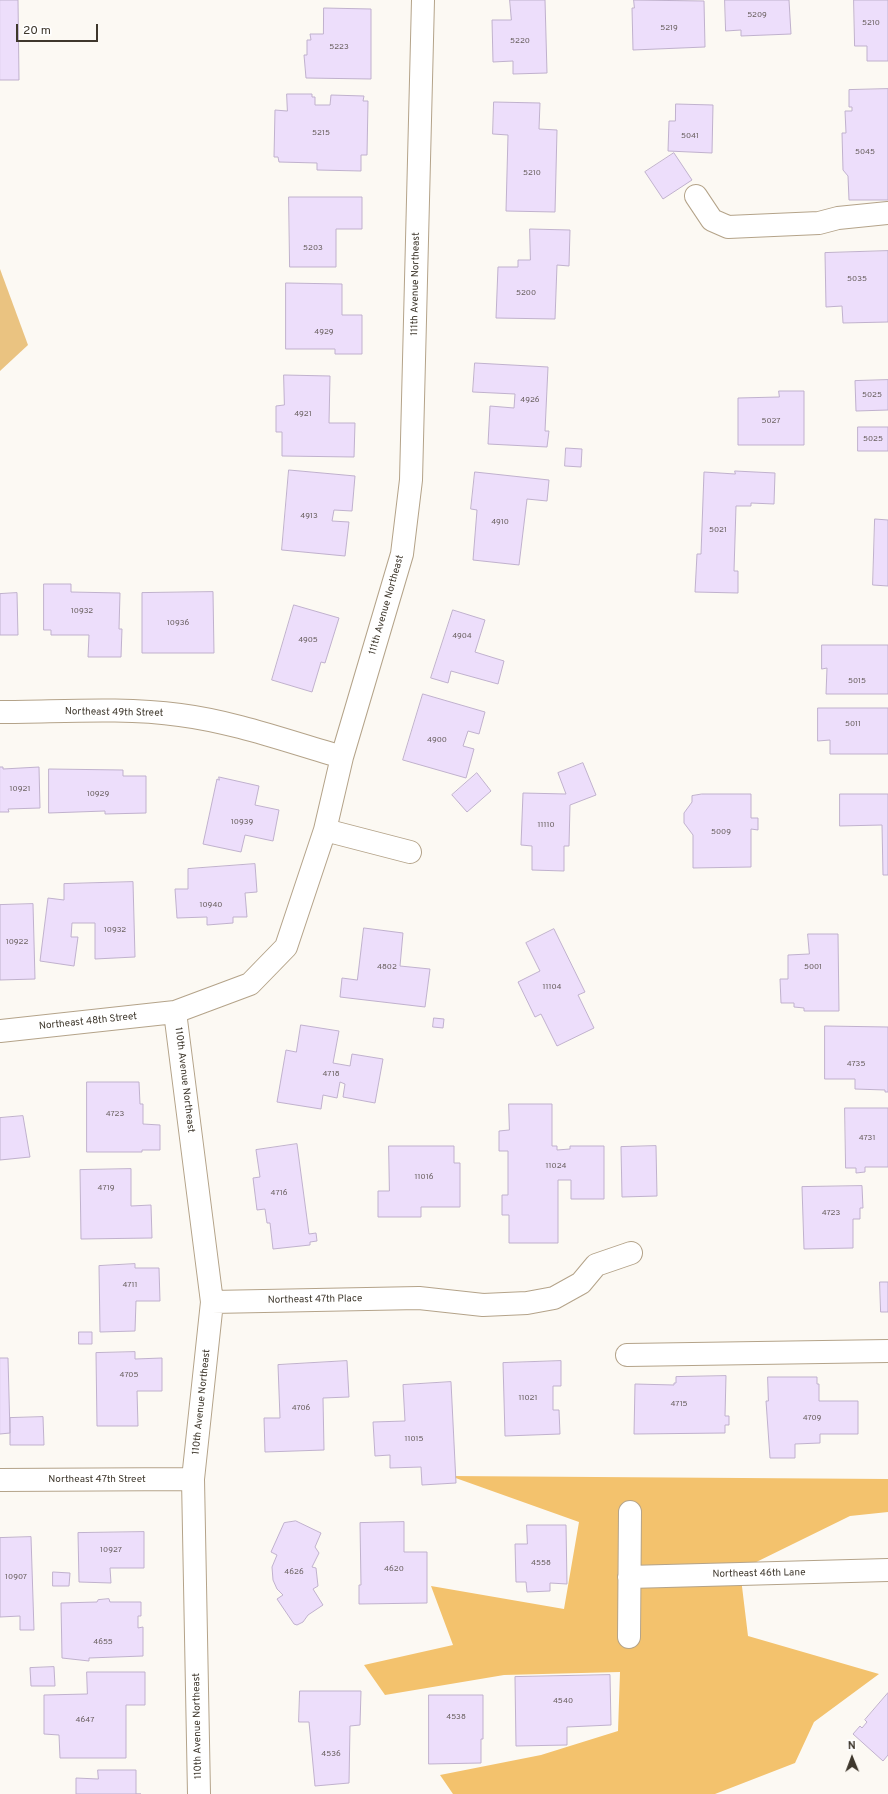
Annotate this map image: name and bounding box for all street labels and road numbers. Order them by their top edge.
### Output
street label: 111th Avenue Northeast [409,232,423,336]
street label: 111th Avenue Northeast [367,554,407,656]
street label: Northeast 49th Street [65,706,163,720]
street label: Northeast 48th Street [38,1011,138,1033]
street label: 110th Avenue Northeast [172,1027,196,1133]
street label: Northeast 47th Place [268,1293,362,1307]
street label: 110th Avenue Northeast [190,1349,214,1455]
street label: Northeast 47th Street [48,1474,146,1486]
street label: Northeast 46th Lane [712,1567,806,1581]
street label: 110th Avenue Northeast [191,1673,205,1779]

